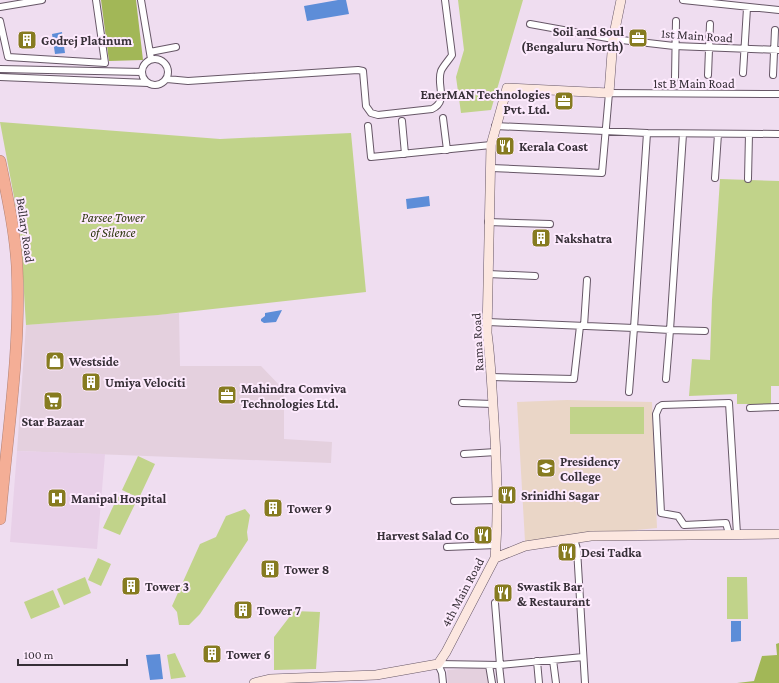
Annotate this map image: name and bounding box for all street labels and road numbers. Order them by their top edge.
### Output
street label: 1st Main Road [660,26,734,46]
street label: 1st B Main Road [653,76,735,91]
street label: Bellary Road [14,197,37,263]
street label: Rama Road [468,312,487,372]
street label: 4th Main Road [438,555,487,629]

